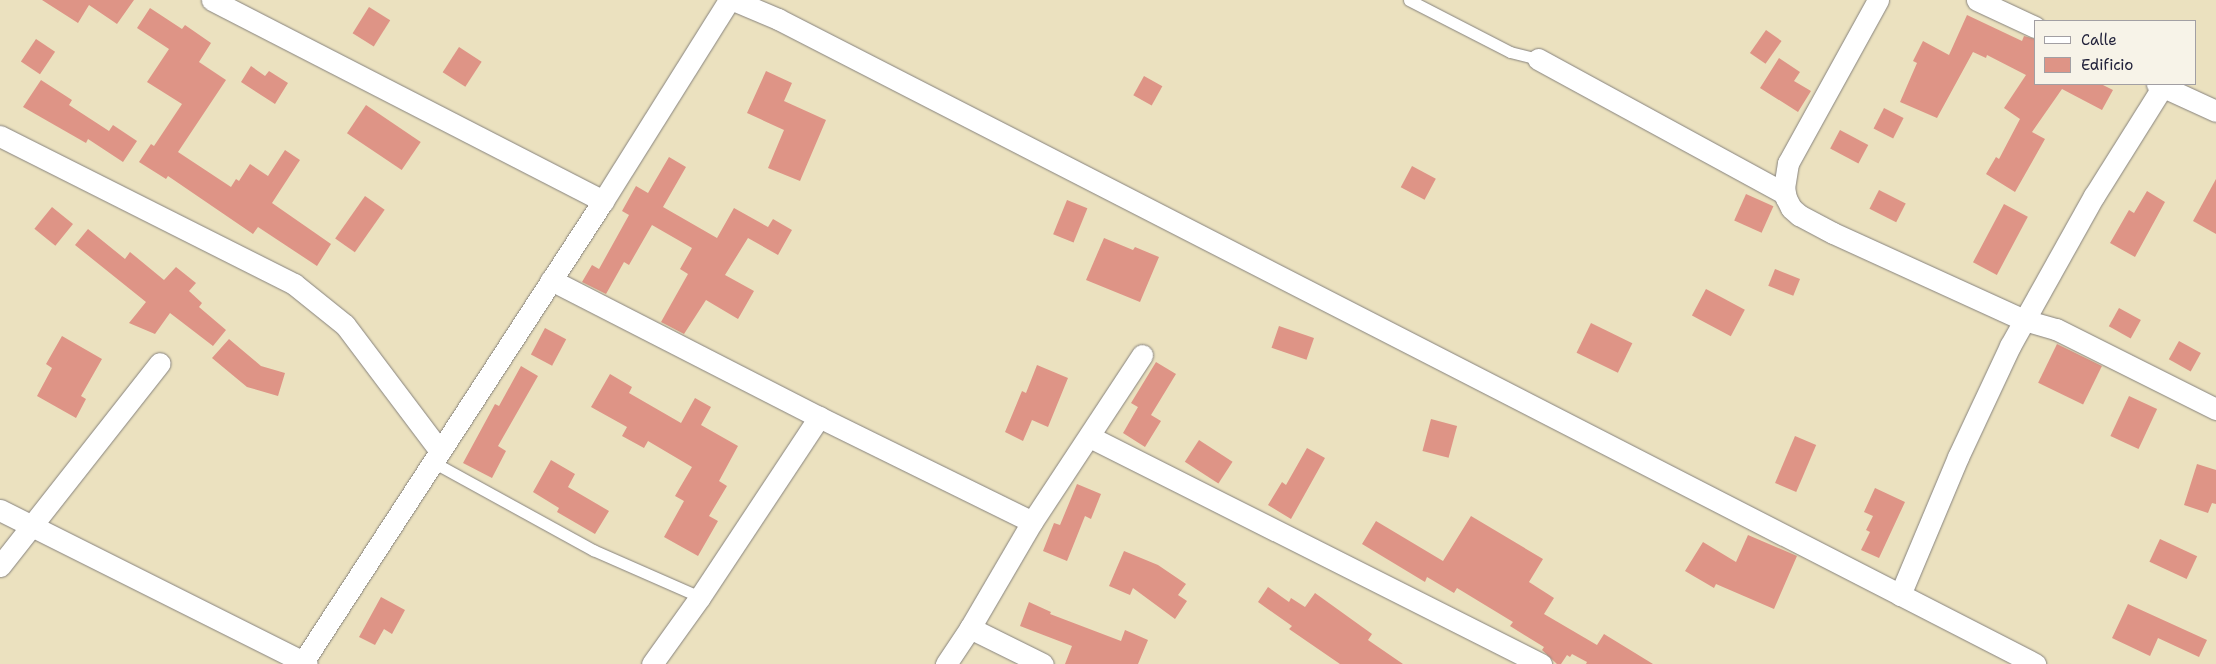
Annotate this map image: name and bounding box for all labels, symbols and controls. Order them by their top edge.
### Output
legend [2034,20,2196,85]
text: Calle [2081,30,2117,50]
text: Edificio [2081,55,2133,75]

